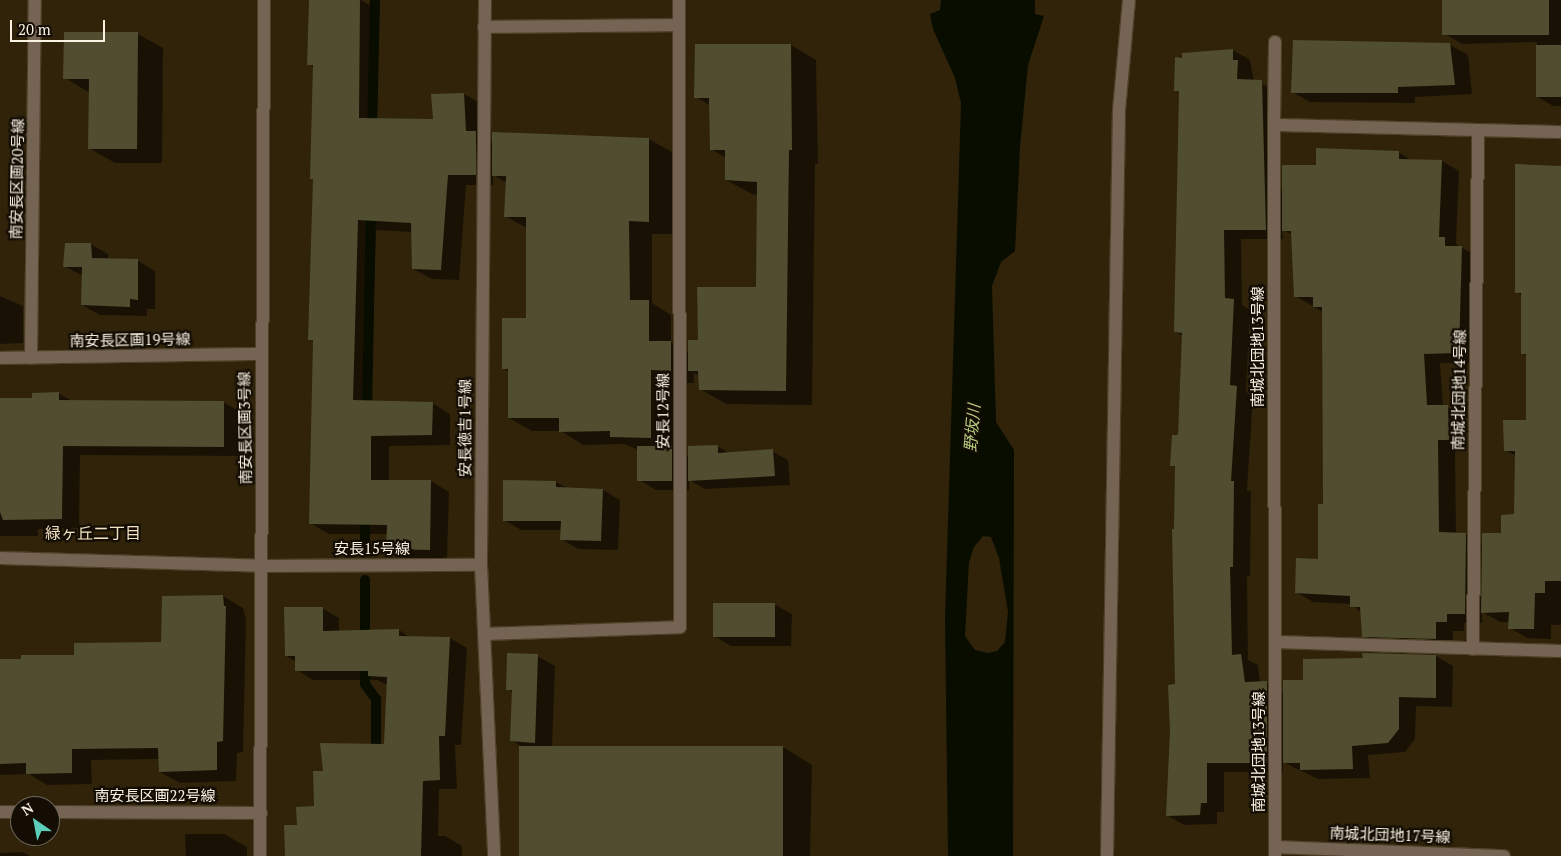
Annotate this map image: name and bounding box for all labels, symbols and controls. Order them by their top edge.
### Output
scale bar [12,10,108,42]
text: 20 m [18,19,51,39]
street label: 南安長区画20号線 [7,118,27,240]
street label: 南城北団地13号線 [1249,287,1267,407]
street label: 南城北団地14号線 [1449,329,1469,451]
street label: 南安長区画19号線 [69,330,191,350]
street label: 南安長区画3号線 [235,371,255,485]
street label: 安長12号線 [654,373,672,449]
street label: 安長徳吉1号線 [456,379,474,477]
water label: 野坂川 [960,403,984,453]
district label: 緑ヶ丘二丁目 [45,523,141,543]
street label: 安長15号線 [334,540,410,558]
street label: 南城北団地13号線 [1250,692,1268,812]
street label: 南安長区画22号線 [95,787,215,805]
north arrow [10,796,60,846]
text: N [17,798,37,820]
street label: 南城北団地17号線 [1329,824,1451,846]

